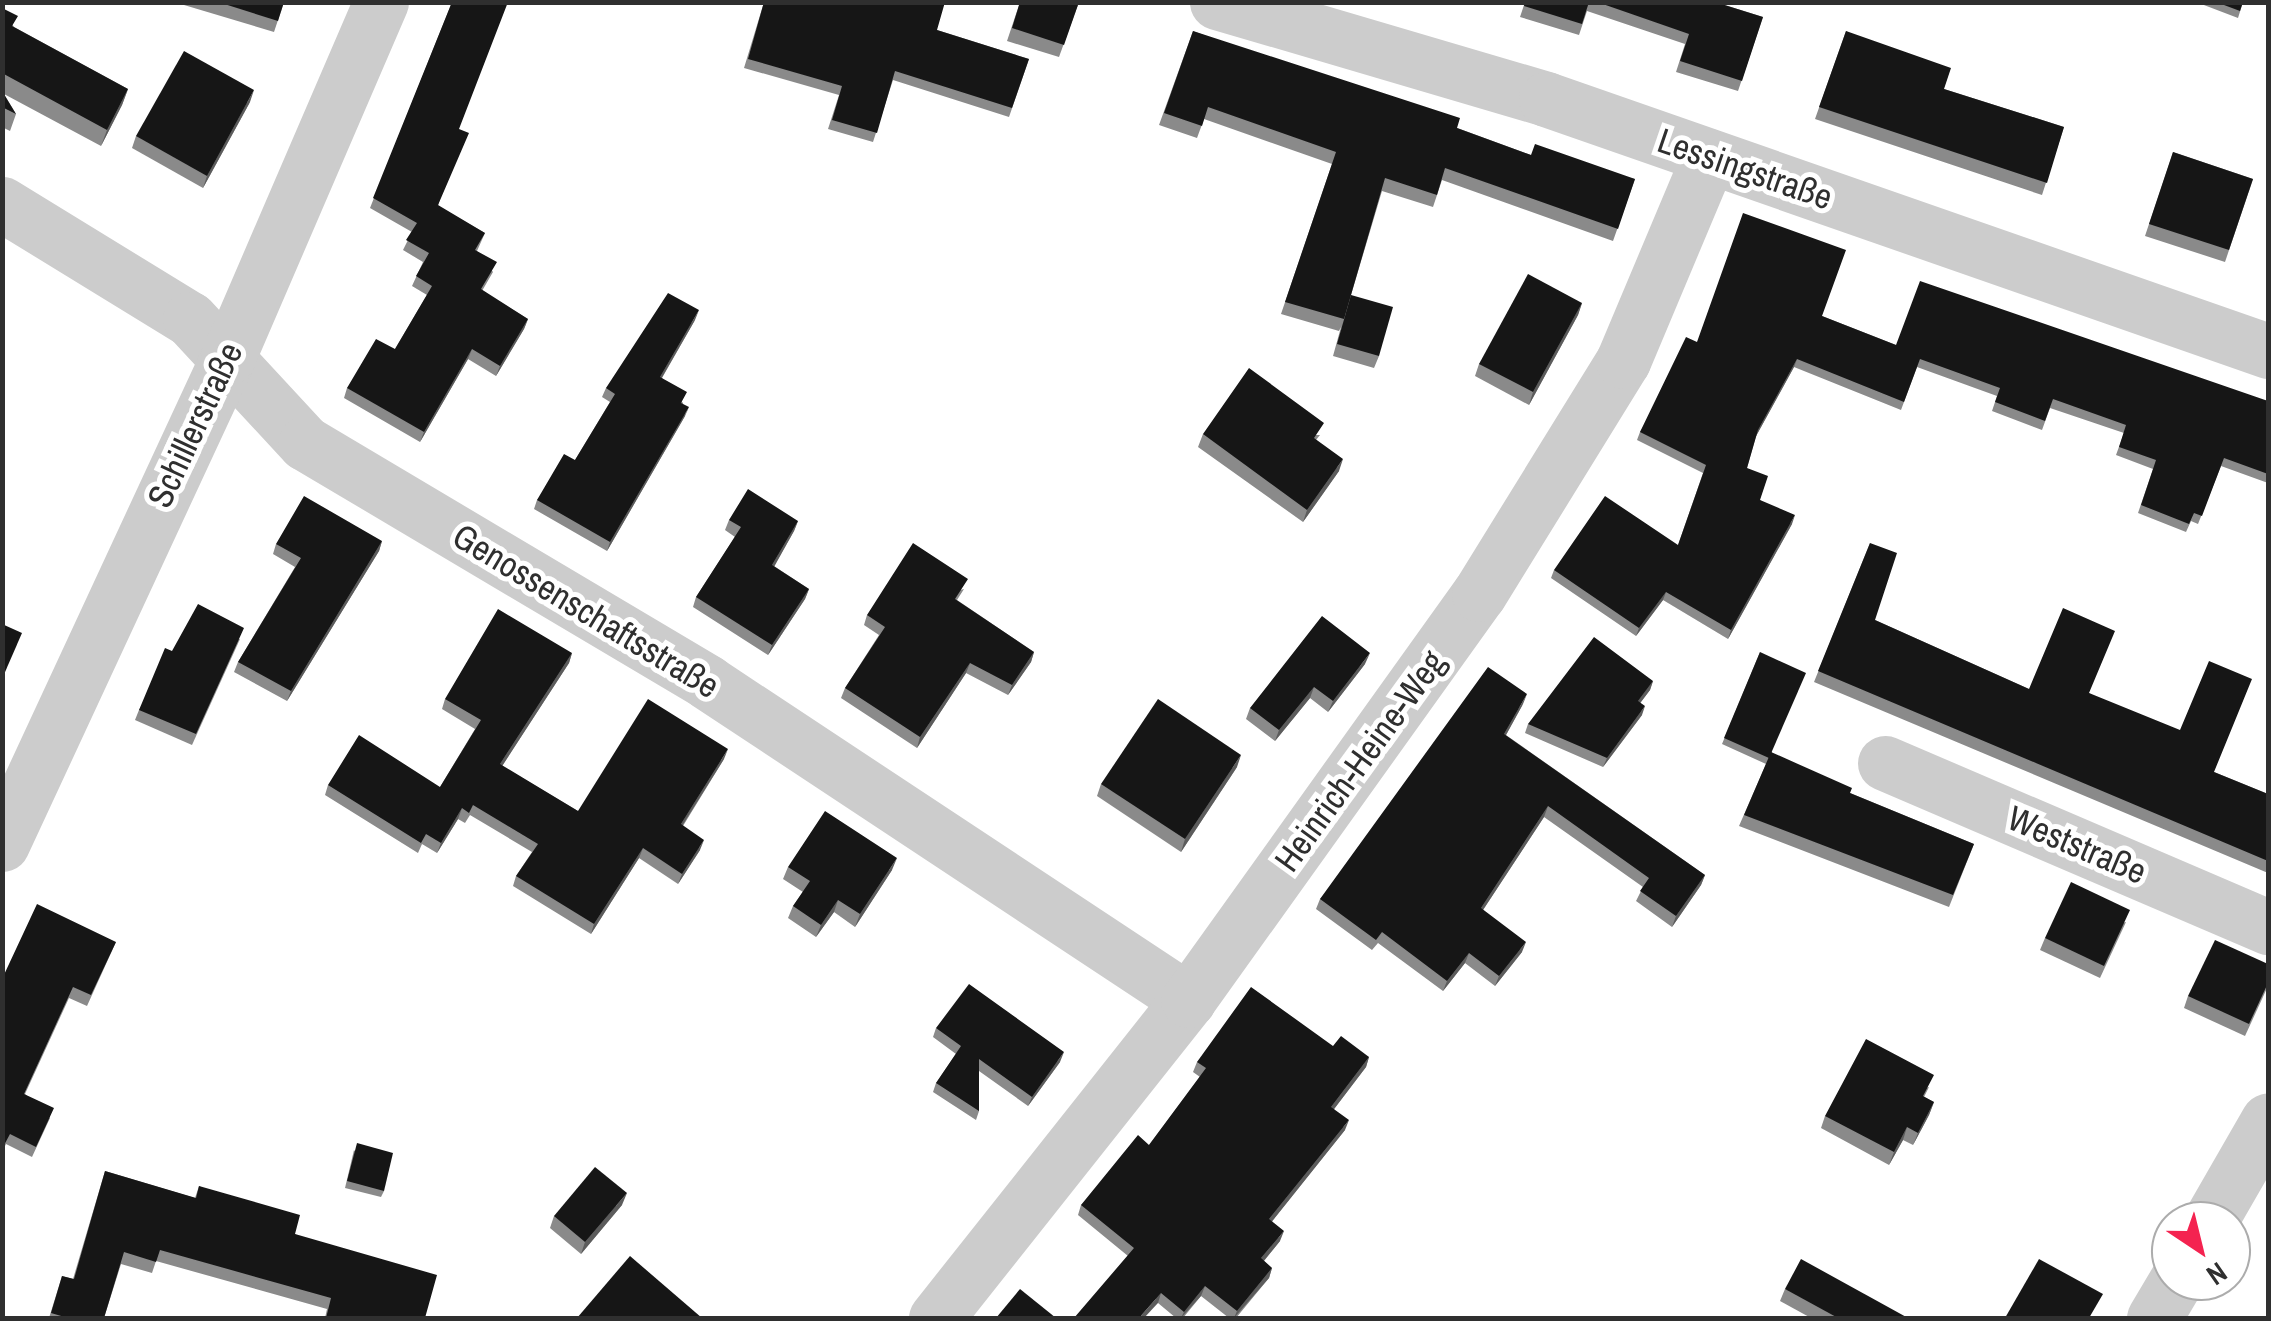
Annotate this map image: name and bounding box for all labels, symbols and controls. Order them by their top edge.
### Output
street label: Lessingstraße [1652,120,1838,218]
street label: Schillerstraße [139,336,251,514]
street label: Genossenschaftsstraße [445,515,727,707]
street label: Heinrich-Heine-Weg [1266,642,1454,880]
street label: Weststraße [2001,797,2153,893]
north arrow [2151,1201,2251,1301]
text: N [2199,1254,2235,1294]

